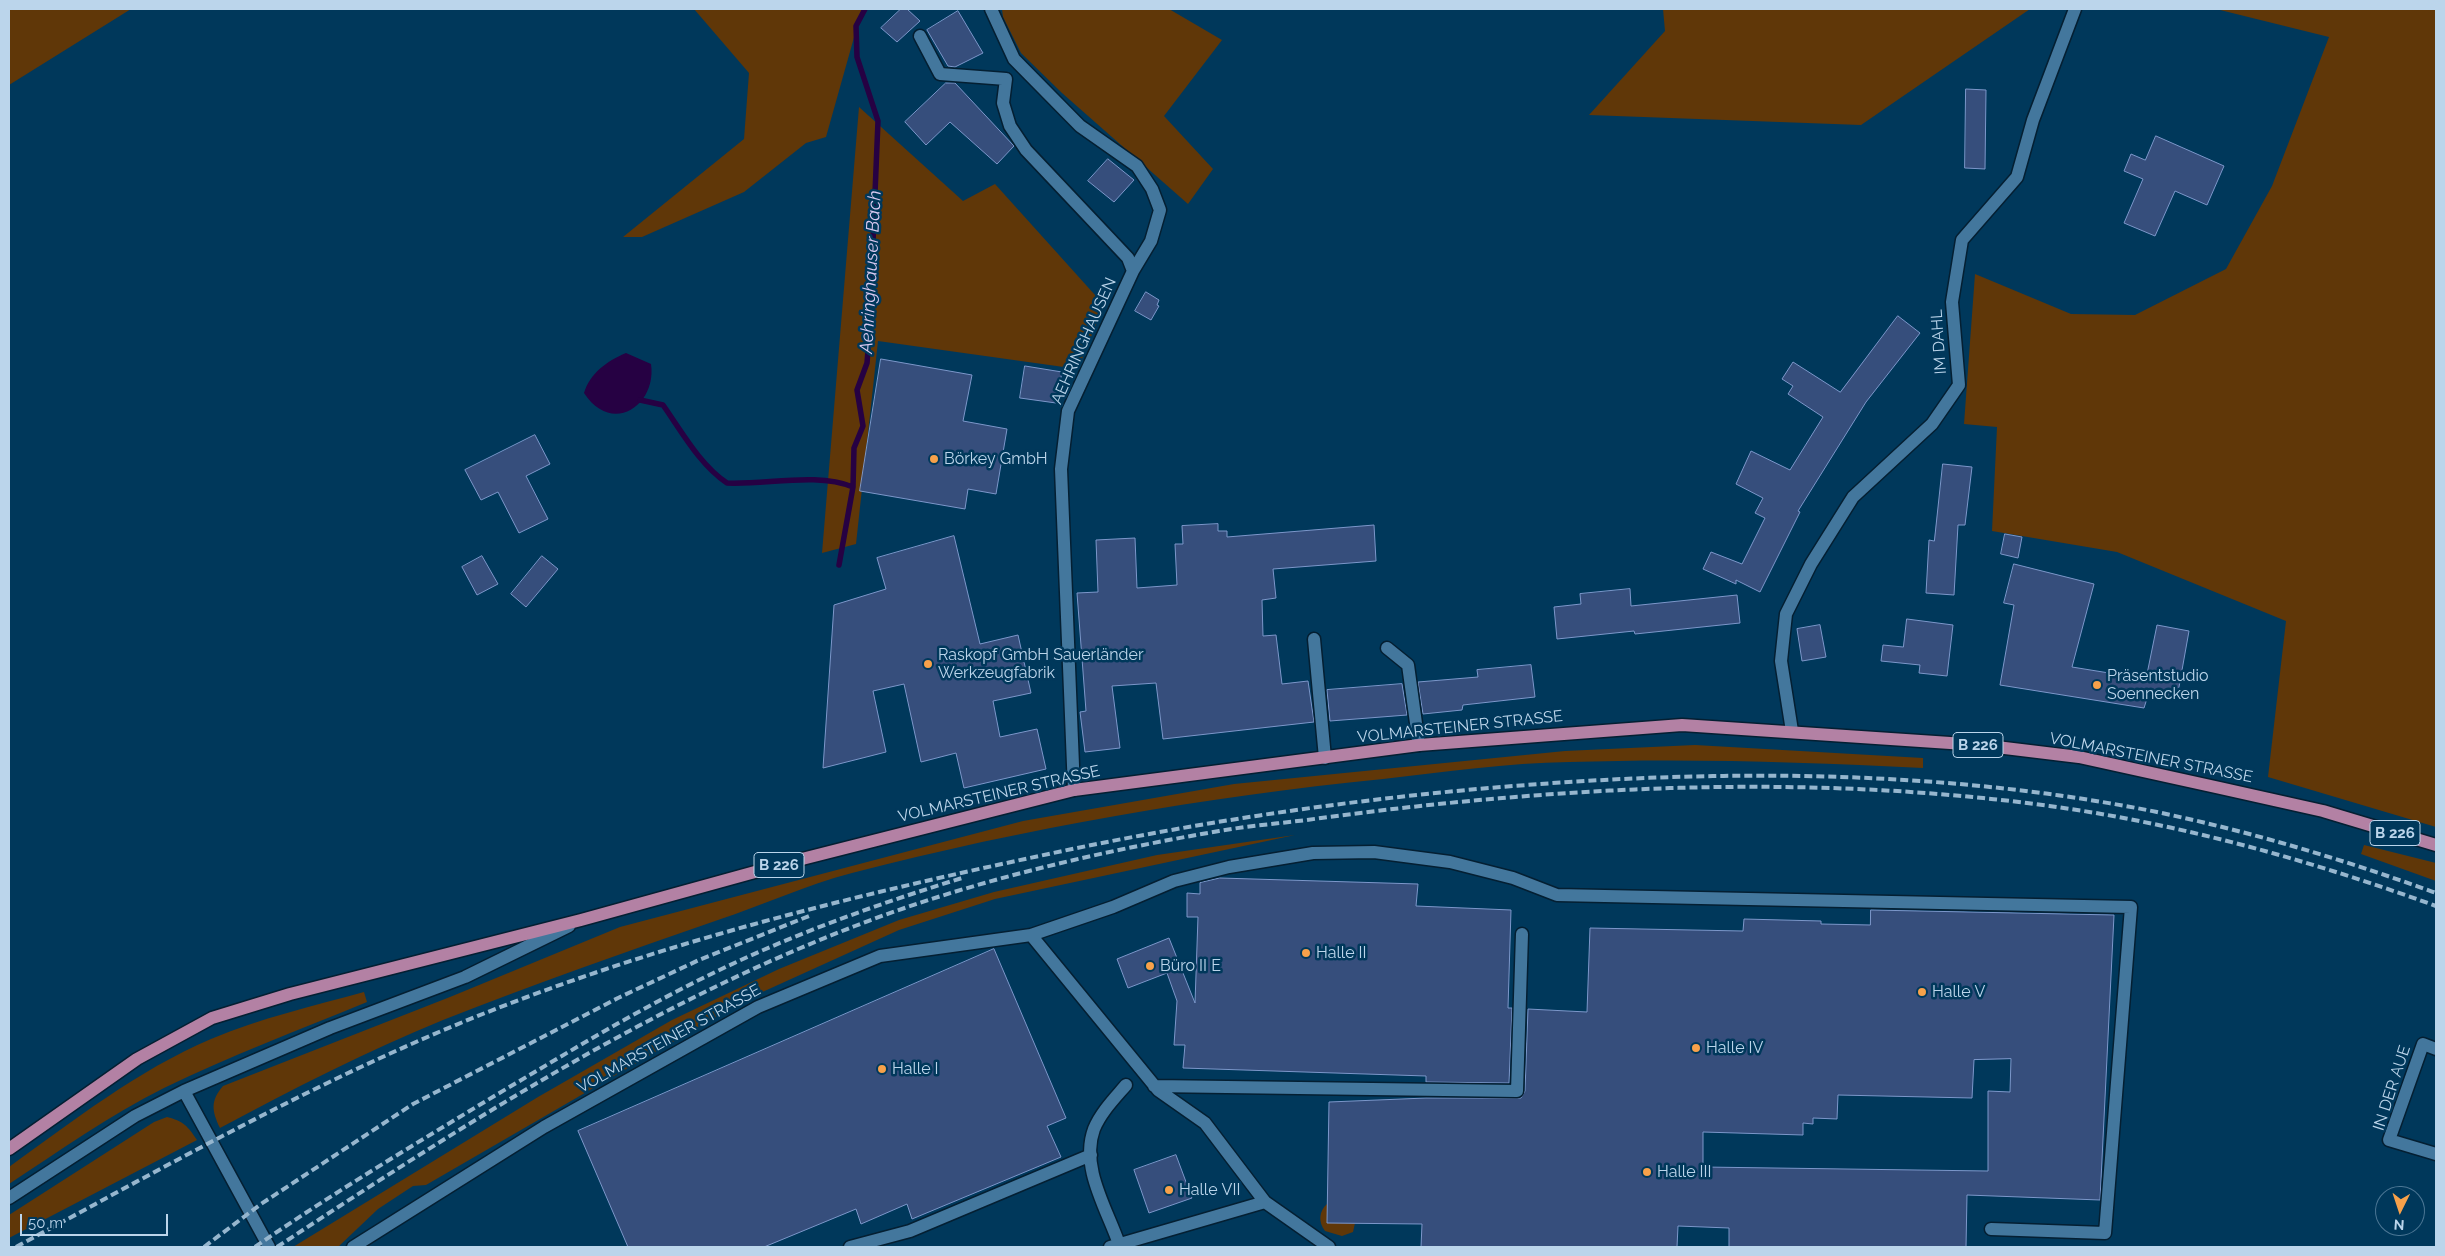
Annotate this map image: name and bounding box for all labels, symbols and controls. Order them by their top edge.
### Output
water label: Aehringhauser Bach [856,190,886,354]
street label: AEHRINGHAUSEN [1047,275,1121,407]
street label: IM DAHL [1927,309,1951,375]
place label: Börkey GmbH [944,449,1047,469]
marker: Börkey GmbH [928,453,940,465]
place label: Raskopf GmbH Sauerländer Werkzeugfabrik [938,645,1144,683]
marker: Raskopf GmbH Sauerländer Werkzeugfabrik [922,658,934,670]
place label: Präsentstudio Soennecken [2107,666,2209,704]
marker: Präsentstudio Soennecken [2091,679,2103,691]
street label: VOLMARSTEINER STRASSE [1356,707,1564,747]
street label: VOLMARSTEINER STRASSE [2048,729,2254,787]
road number: B 226 [1953,732,2003,758]
street label: VOLMARSTEINER STRASSE [896,761,1102,827]
road number: B 226 [2370,820,2420,846]
road number: B 226 [754,852,804,878]
place label: Halle II [1316,943,1367,963]
marker: Halle II [1300,947,1312,959]
place label: Büro II E [1160,956,1221,976]
marker: Büro II E [1144,960,1156,972]
street label: VOLMARSTEINER STRASSE [574,981,764,1097]
place label: Halle V [1932,982,1985,1002]
marker: Halle V [1916,986,1928,998]
place label: Halle IV [1706,1038,1763,1058]
marker: Halle IV [1690,1042,1702,1054]
street label: IN DER AUE [2369,1043,2415,1133]
place label: Halle I [892,1059,939,1079]
marker: Halle I [876,1063,888,1075]
place label: Halle III [1657,1162,1712,1182]
marker: Halle III [1641,1166,1653,1178]
place label: Halle VII [1179,1180,1240,1200]
marker: Halle VII [1163,1184,1175,1196]
north arrow [2375,1186,2425,1236]
scale bar [22,1204,170,1236]
text: 50 m [28,1214,63,1232]
text: N [2393,1217,2405,1233]

